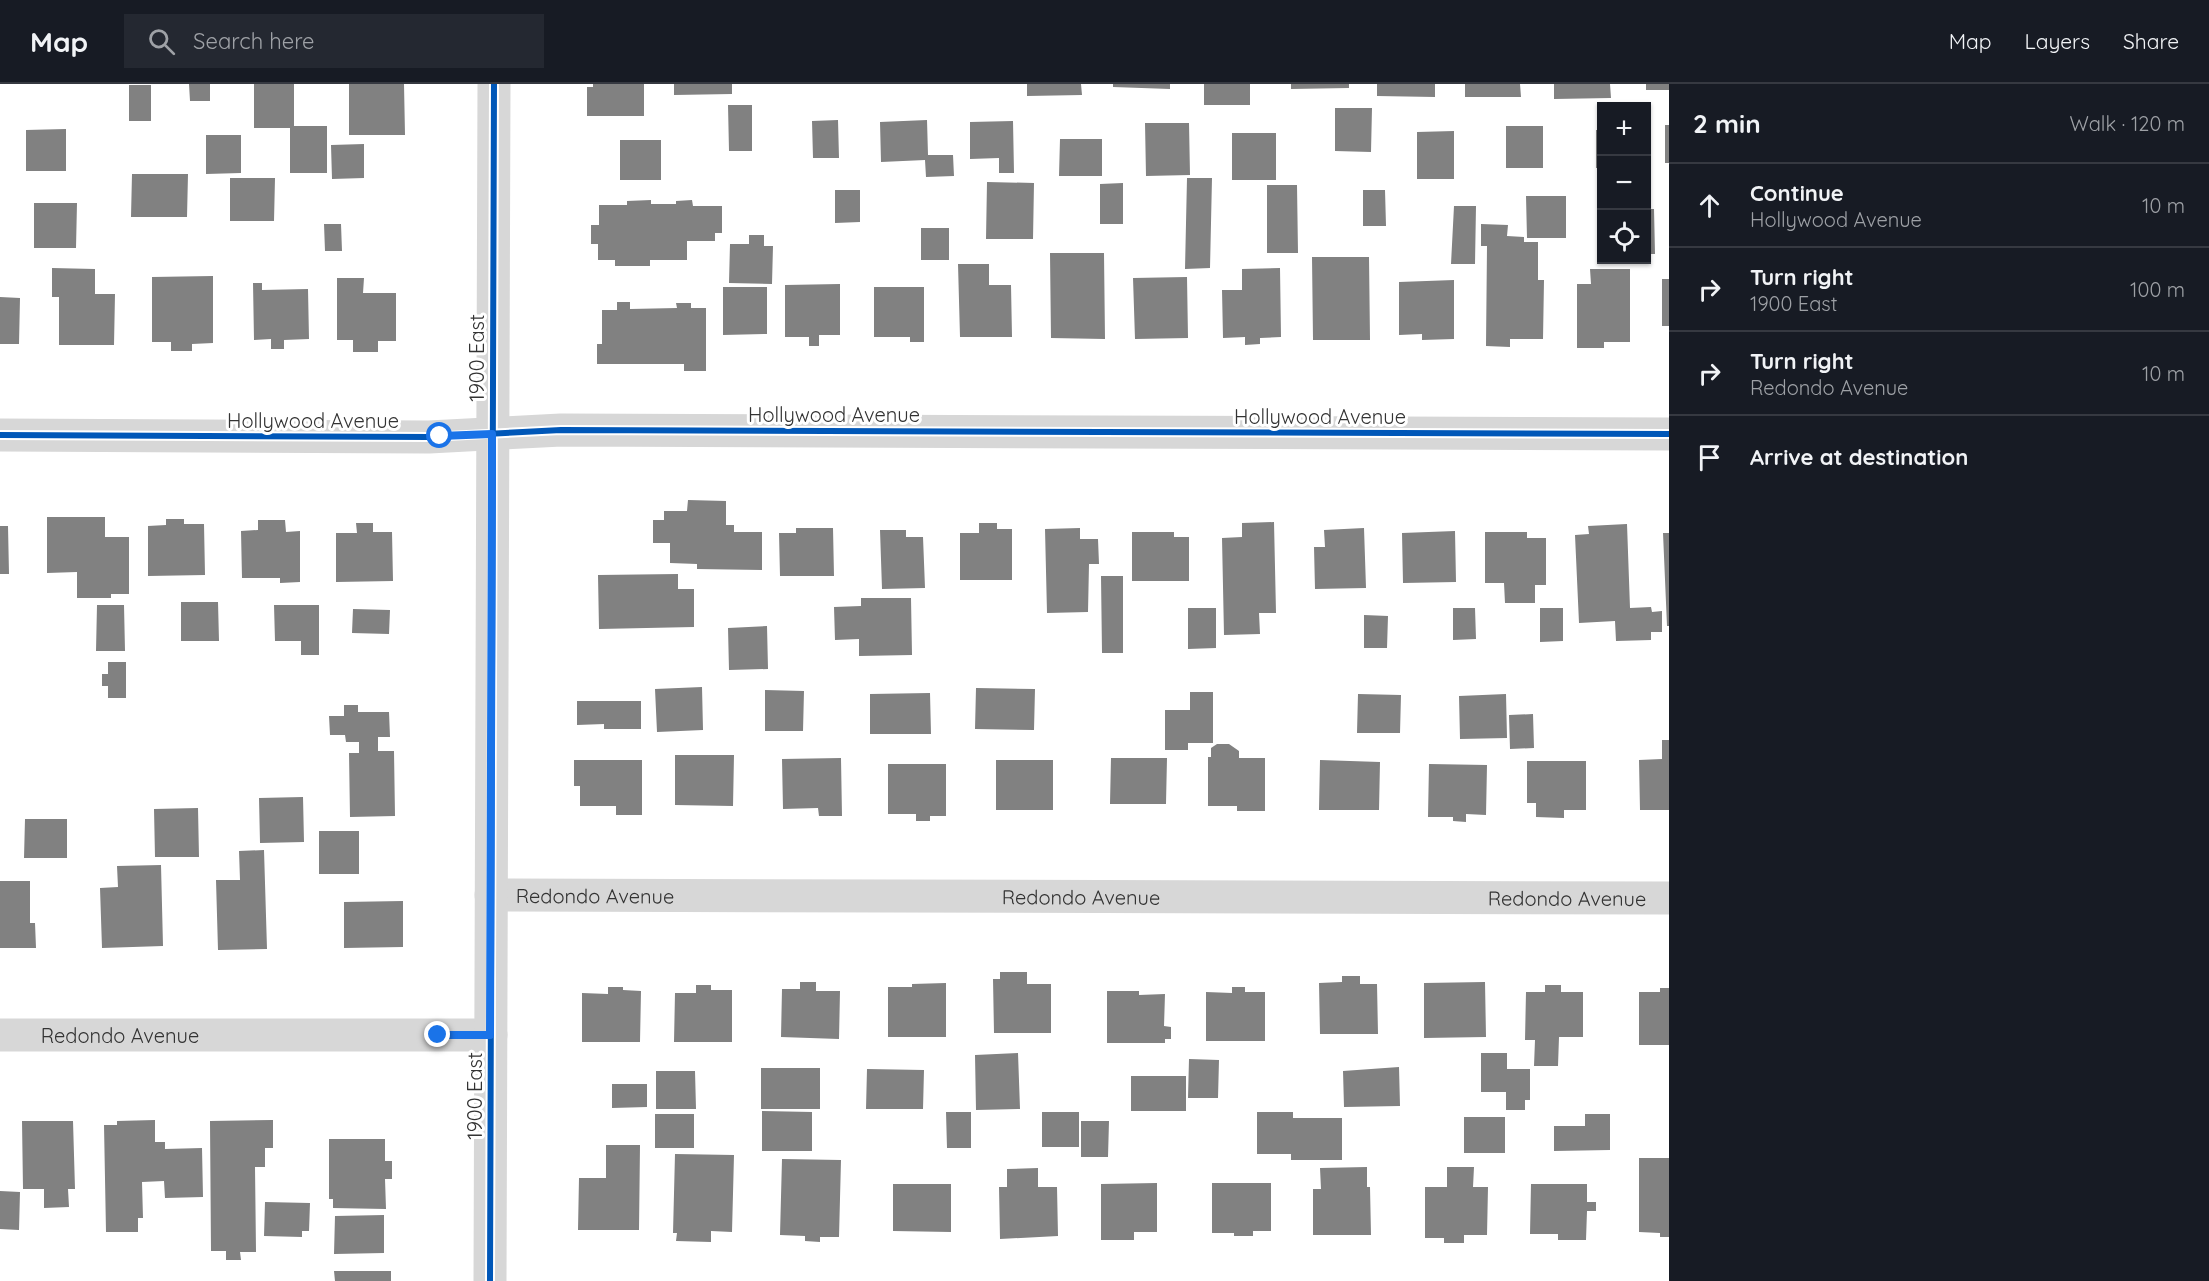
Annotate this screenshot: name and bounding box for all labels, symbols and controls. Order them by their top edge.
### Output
search box [124,14,544,68]
text: Map [30,24,88,59]
icon: search [145,25,178,58]
text: Search here [193,27,315,55]
text: Map [1949,28,1992,54]
text: Layers [2025,28,2090,54]
text: Share [2123,28,2179,54]
map controls [1597,102,1651,264]
button: + [1597,102,1651,156]
text: 2 min [1693,107,1761,140]
text: Walk · 120 m [2070,111,2185,136]
button: − [1597,156,1651,210]
text: Continue [1750,179,1844,207]
icon: ahead [1693,189,1726,222]
text: 10 m [2142,193,2185,218]
text: Hollywood Avenue [1750,207,1922,232]
button: locate [1597,210,1651,264]
text: Turn right [1750,263,1854,291]
icon: right [1693,273,1726,306]
text: 100 m [2130,277,2185,302]
text: 1900 East [1750,291,1837,316]
street label: 1900 East [464,314,489,402]
text: Turn right [1750,347,1854,375]
icon: right [1693,357,1726,390]
text: 10 m [2142,361,2185,386]
text: Redondo Avenue [1750,375,1908,400]
street label: Hollywood Avenue [748,402,920,427]
street label: Hollywood Avenue [1234,404,1406,429]
street label: Hollywood Avenue [227,408,399,433]
route start [426,422,452,448]
icon: arrive [1693,441,1726,474]
text: Arrive at destination [1750,443,1968,471]
street label: Redondo Avenue [516,883,674,908]
street label: Redondo Avenue [1002,884,1160,909]
street label: Redondo Avenue [1488,885,1646,910]
route end [424,1021,450,1047]
street label: Redondo Avenue [41,1023,199,1048]
street label: 1900 East [462,1052,487,1140]

